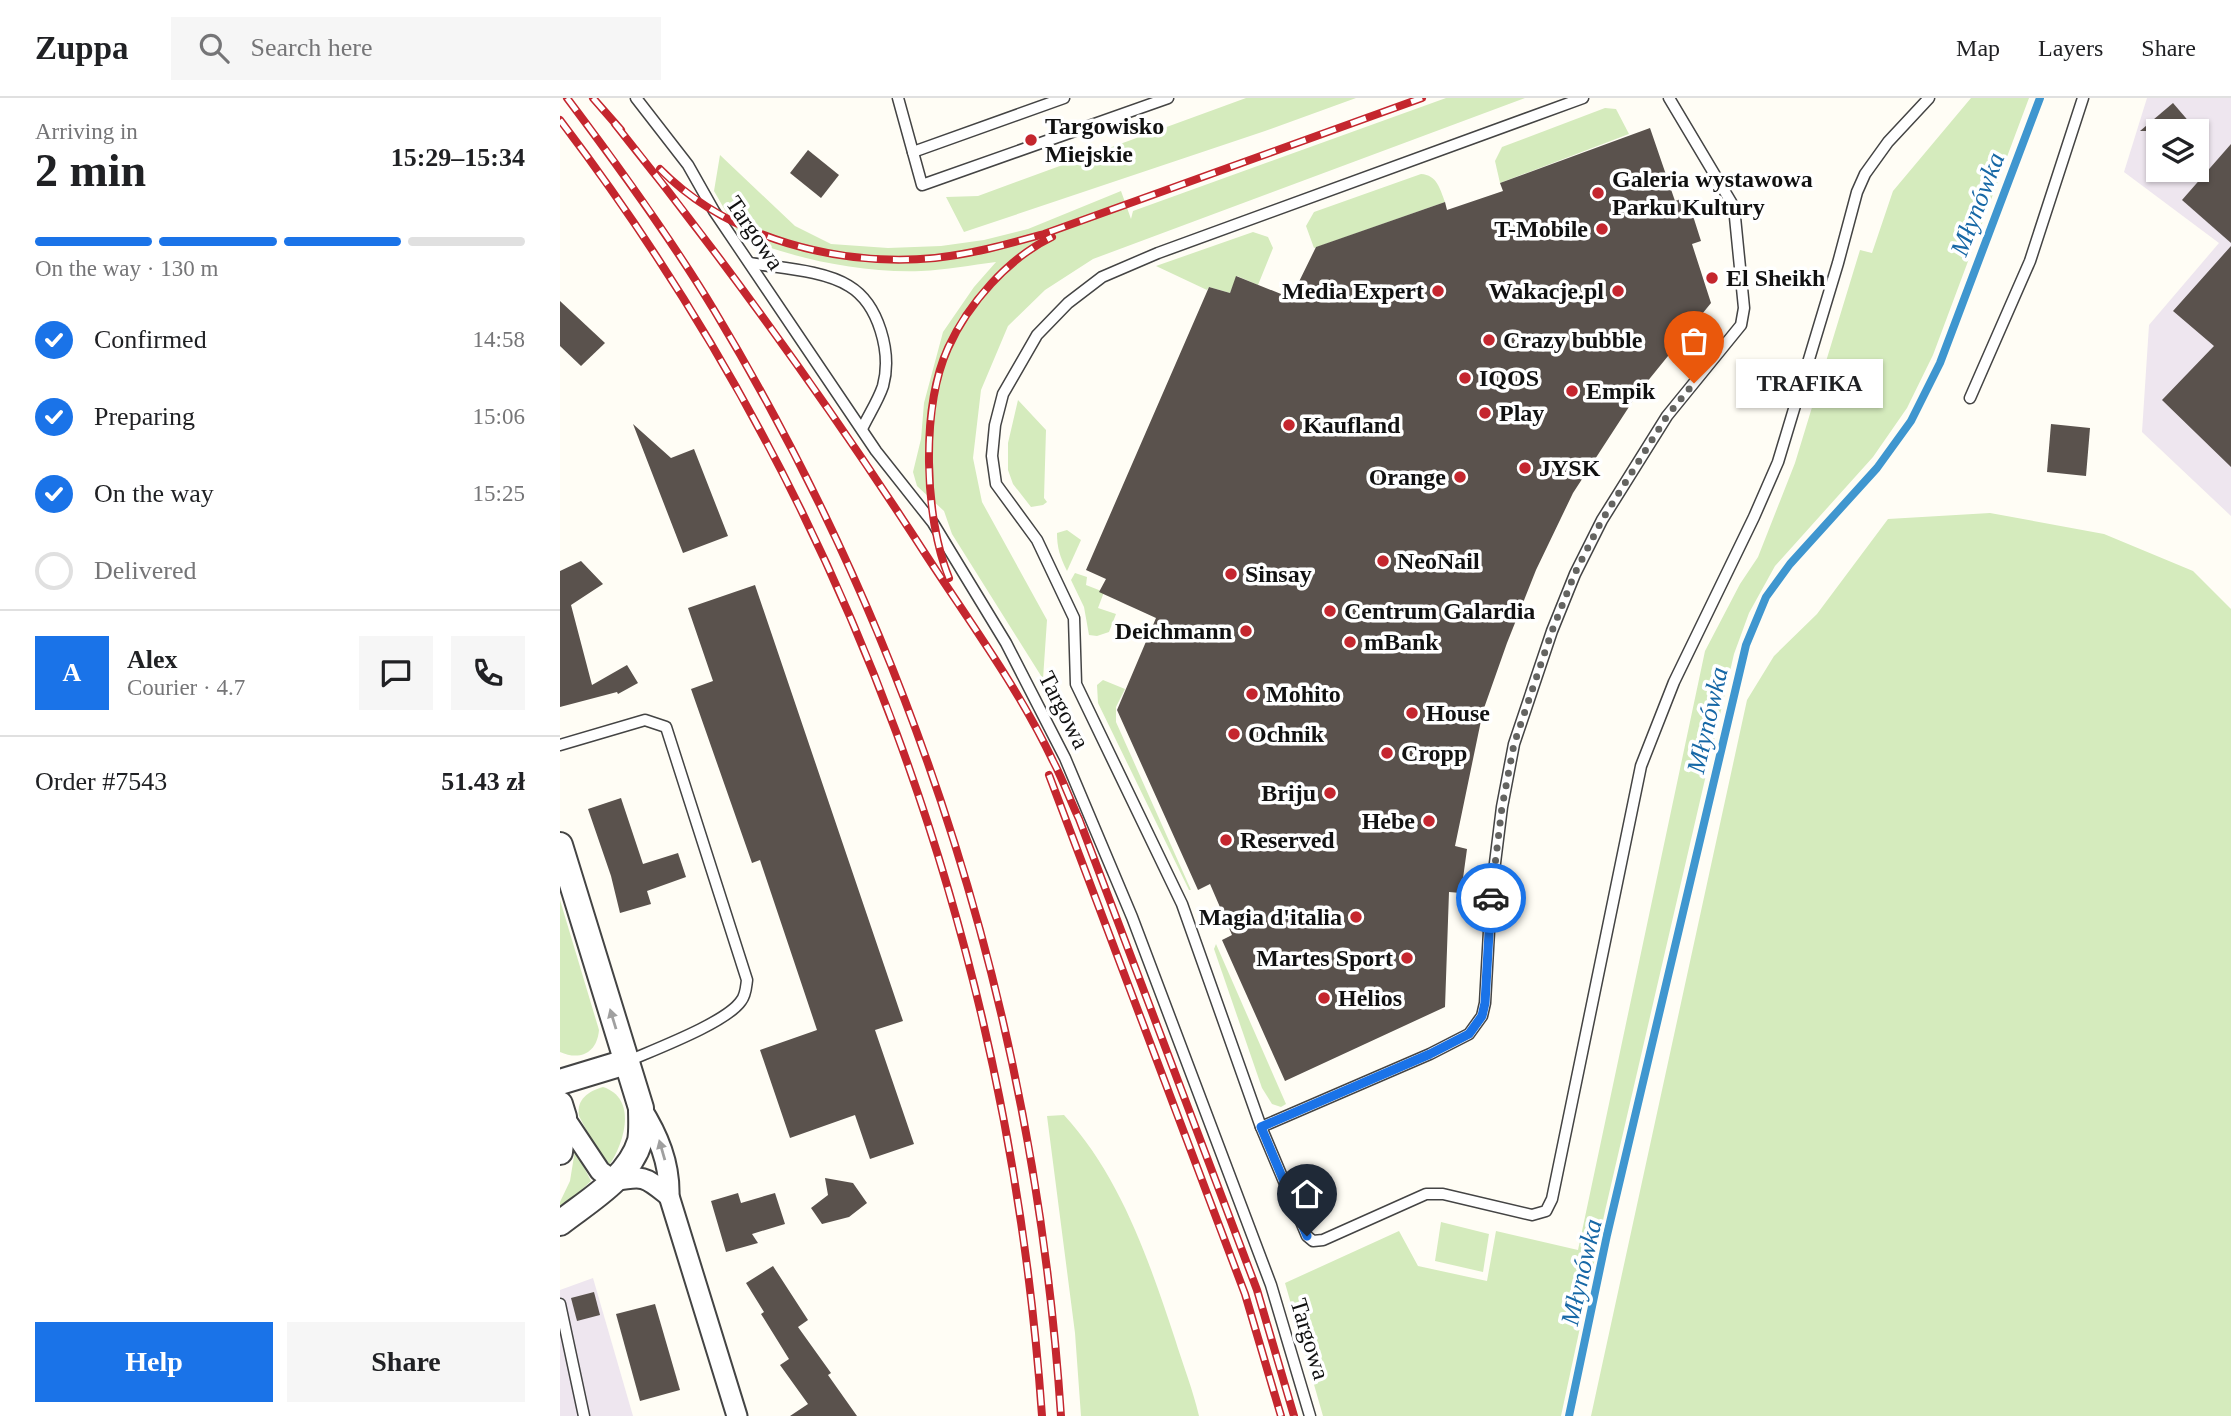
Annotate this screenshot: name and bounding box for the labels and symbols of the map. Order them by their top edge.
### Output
place label: Targowisko Miejskie [1045,113,1164,167]
marker: Targowisko Miejskie [1023,132,1039,148]
water label: Młynówka [1944,148,2010,261]
place label: Galeria wystawowa Parku Kultury [1612,166,1813,220]
marker: Galeria wystawowa Parku Kultury [1590,185,1606,201]
street label: Targowa [721,191,789,275]
place label: T-Mobile [1494,216,1588,242]
marker: T-Mobile [1594,221,1610,237]
place label: El Sheikh [1726,265,1825,291]
marker: El Sheikh [1704,270,1720,286]
place label: Media Expert [1282,278,1424,304]
place label: Wakacje.pl [1489,278,1604,304]
marker: Media Expert [1430,283,1446,299]
marker: Wakacje.pl [1610,283,1626,299]
pin [1664,311,1724,383]
place label: Crazy bubble [1503,327,1643,353]
marker: Crazy bubble [1481,332,1497,348]
callout: TRAFIKA [1736,358,1883,408]
place label: IQOS [1479,365,1539,391]
marker: IQOS [1457,370,1473,386]
place label: Empik [1586,378,1656,404]
marker: Empik [1564,383,1580,399]
place label: Play [1499,400,1544,426]
marker: Play [1477,405,1493,421]
place label: Kaufland [1303,412,1401,438]
marker: Kaufland [1281,417,1297,433]
place label: JYSK [1539,455,1601,481]
marker: JYSK [1517,460,1533,476]
place label: Orange [1369,464,1446,490]
marker: Orange [1452,469,1468,485]
place label: NeoNail [1397,548,1480,574]
marker: NeoNail [1375,553,1391,569]
place label: Sinsay [1245,561,1312,587]
marker: Sinsay [1223,566,1239,582]
place label: Centrum Galardia [1344,598,1535,624]
marker: Centrum Galardia [1322,603,1338,619]
place label: Deichmann [1115,618,1232,644]
marker: Deichmann [1238,623,1254,639]
place label: mBank [1364,629,1439,655]
marker: mBank [1342,634,1358,650]
water label: Młynówka [1681,664,1734,777]
street label: Targowa [1034,667,1095,753]
place label: Mohito [1266,681,1341,707]
marker: Mohito [1244,686,1260,702]
place label: House [1426,700,1490,726]
marker: House [1404,705,1420,721]
place label: Ochnik [1248,721,1325,747]
marker: Ochnik [1226,726,1242,742]
place label: Cropp [1401,740,1467,766]
marker: Cropp [1379,745,1395,761]
place label: Briju [1261,780,1316,806]
marker: Briju [1322,785,1338,801]
place label: Hebe [1362,808,1415,834]
marker: Hebe [1421,813,1437,829]
place label: Reserved [1240,827,1335,853]
marker: Reserved [1218,832,1234,848]
courier [1456,863,1526,933]
place label: Magia d'italia [1199,904,1342,930]
marker: Magia d'italia [1348,909,1364,925]
place label: Martes Sport [1256,945,1393,971]
marker: Martes Sport [1399,950,1415,966]
place label: Helios [1338,985,1402,1011]
marker: Helios [1316,990,1332,1006]
one-way arrow [607,1009,617,1030]
one-way arrow [656,1139,667,1161]
pin [1277,1164,1337,1236]
water label: Młynówka [1555,1216,1608,1329]
street label: Targowa [1285,1295,1335,1383]

